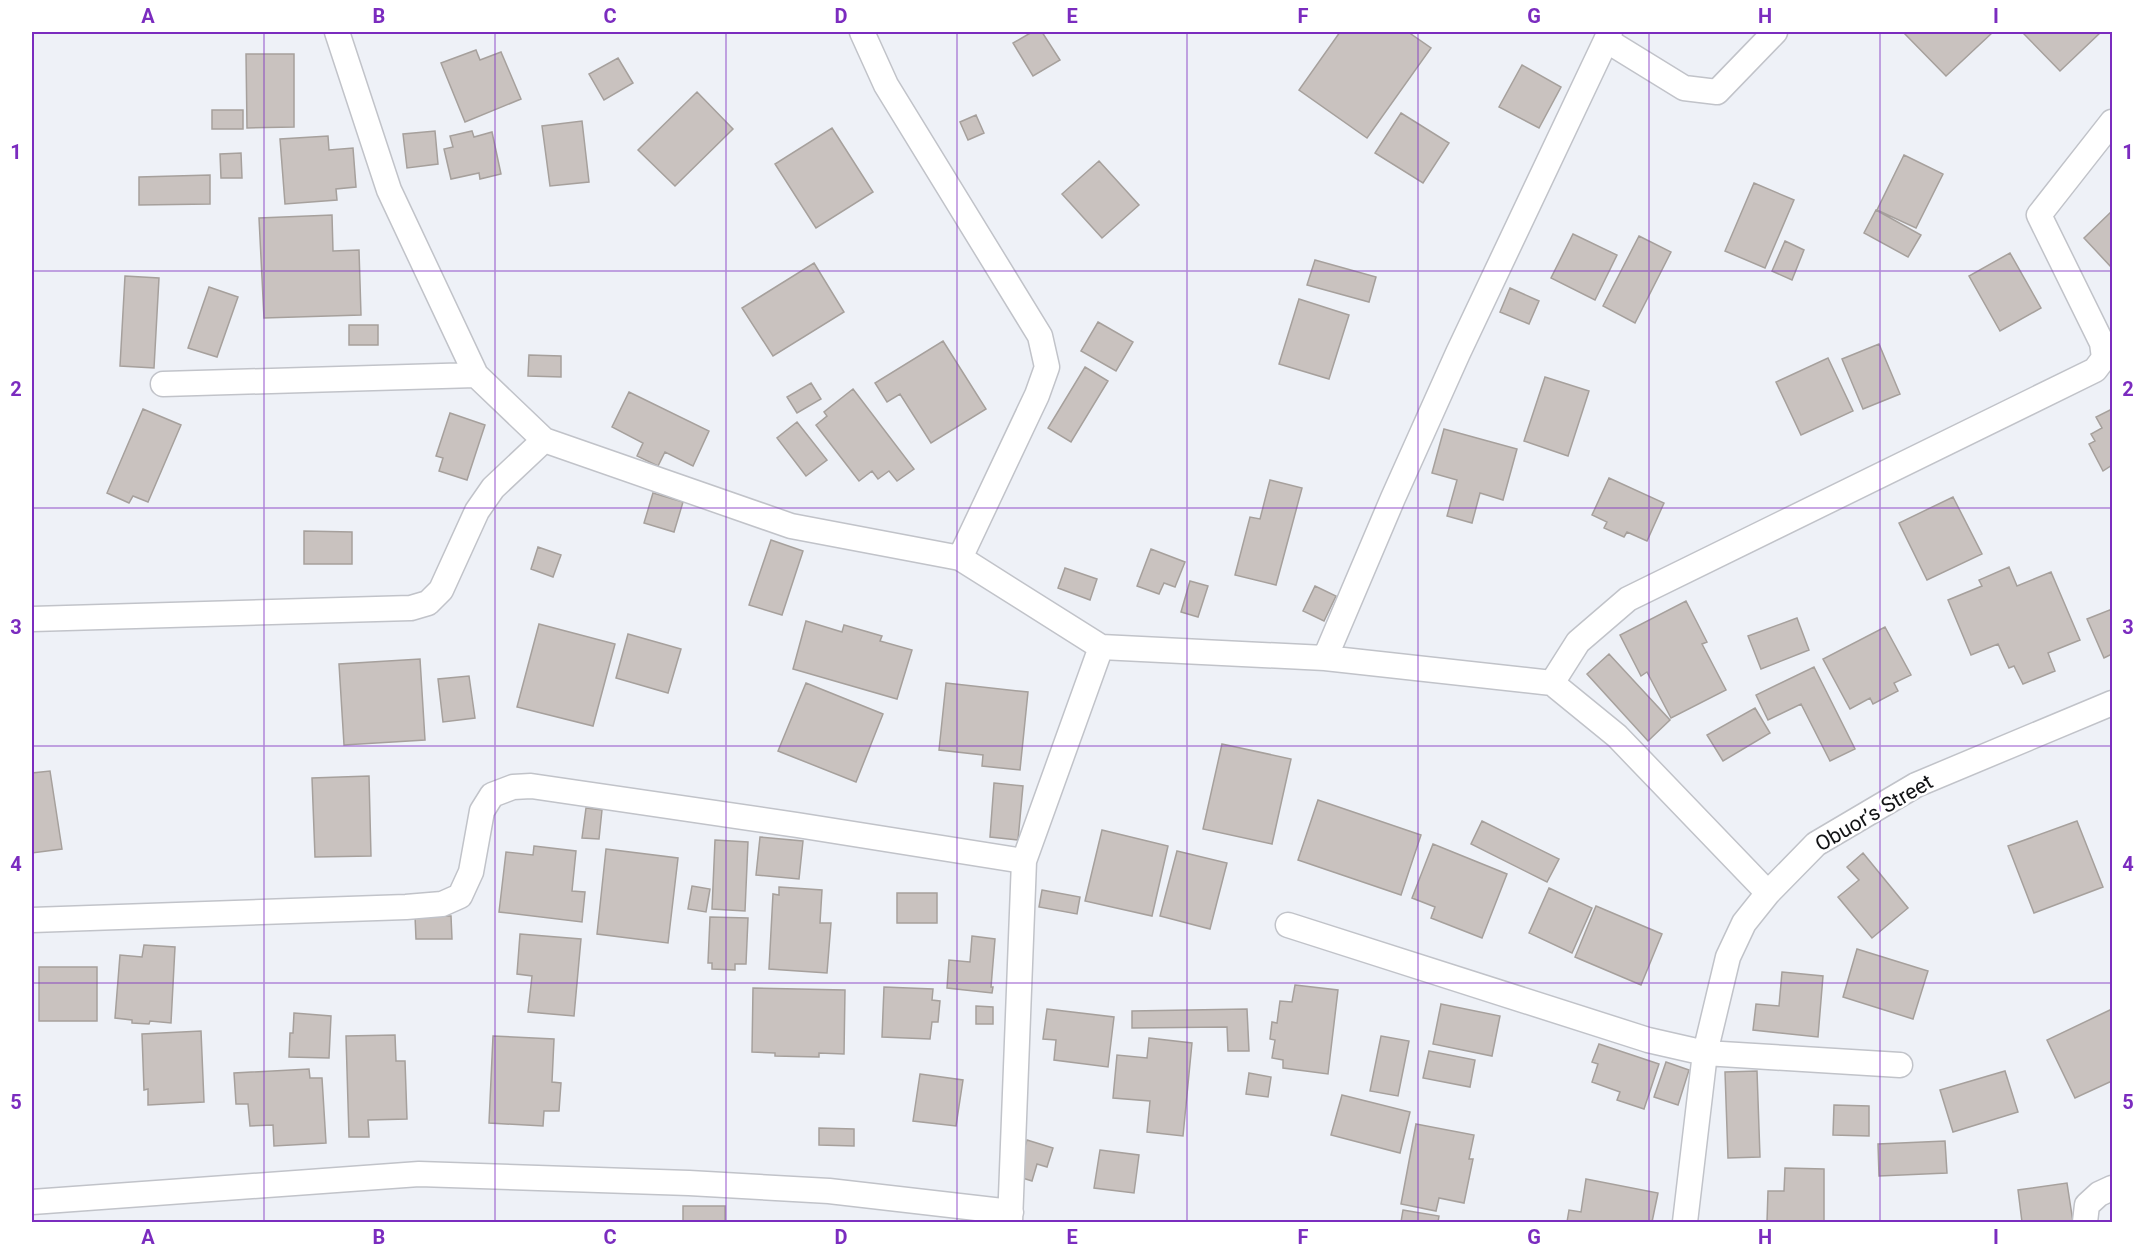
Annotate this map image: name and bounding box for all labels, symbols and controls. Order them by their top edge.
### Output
text: A [141,4,155,28]
text: B [373,4,385,28]
text: C [603,4,617,28]
text: D [835,4,848,28]
text: E [1066,4,1078,28]
text: F [1298,4,1309,28]
text: G [1527,4,1541,28]
text: H [1758,4,1772,28]
text: I [1993,4,1999,28]
text: 1 [10,140,22,164]
text: 1 [2122,140,2134,164]
text: 2 [10,377,22,401]
text: 2 [2122,377,2134,401]
text: 3 [10,615,22,639]
text: 3 [2122,615,2134,639]
street label: Obuor’s Street [1811,770,1937,856]
text: 4 [10,852,22,876]
text: 4 [2122,852,2134,876]
text: 5 [10,1090,22,1114]
text: 5 [2122,1090,2134,1114]
text: A [141,1225,155,1249]
text: B [373,1225,385,1249]
text: C [603,1225,617,1249]
text: D [835,1225,848,1249]
text: E [1066,1225,1078,1249]
text: F [1298,1225,1309,1249]
text: G [1527,1225,1541,1249]
text: H [1758,1225,1772,1249]
text: I [1993,1225,1999,1249]

